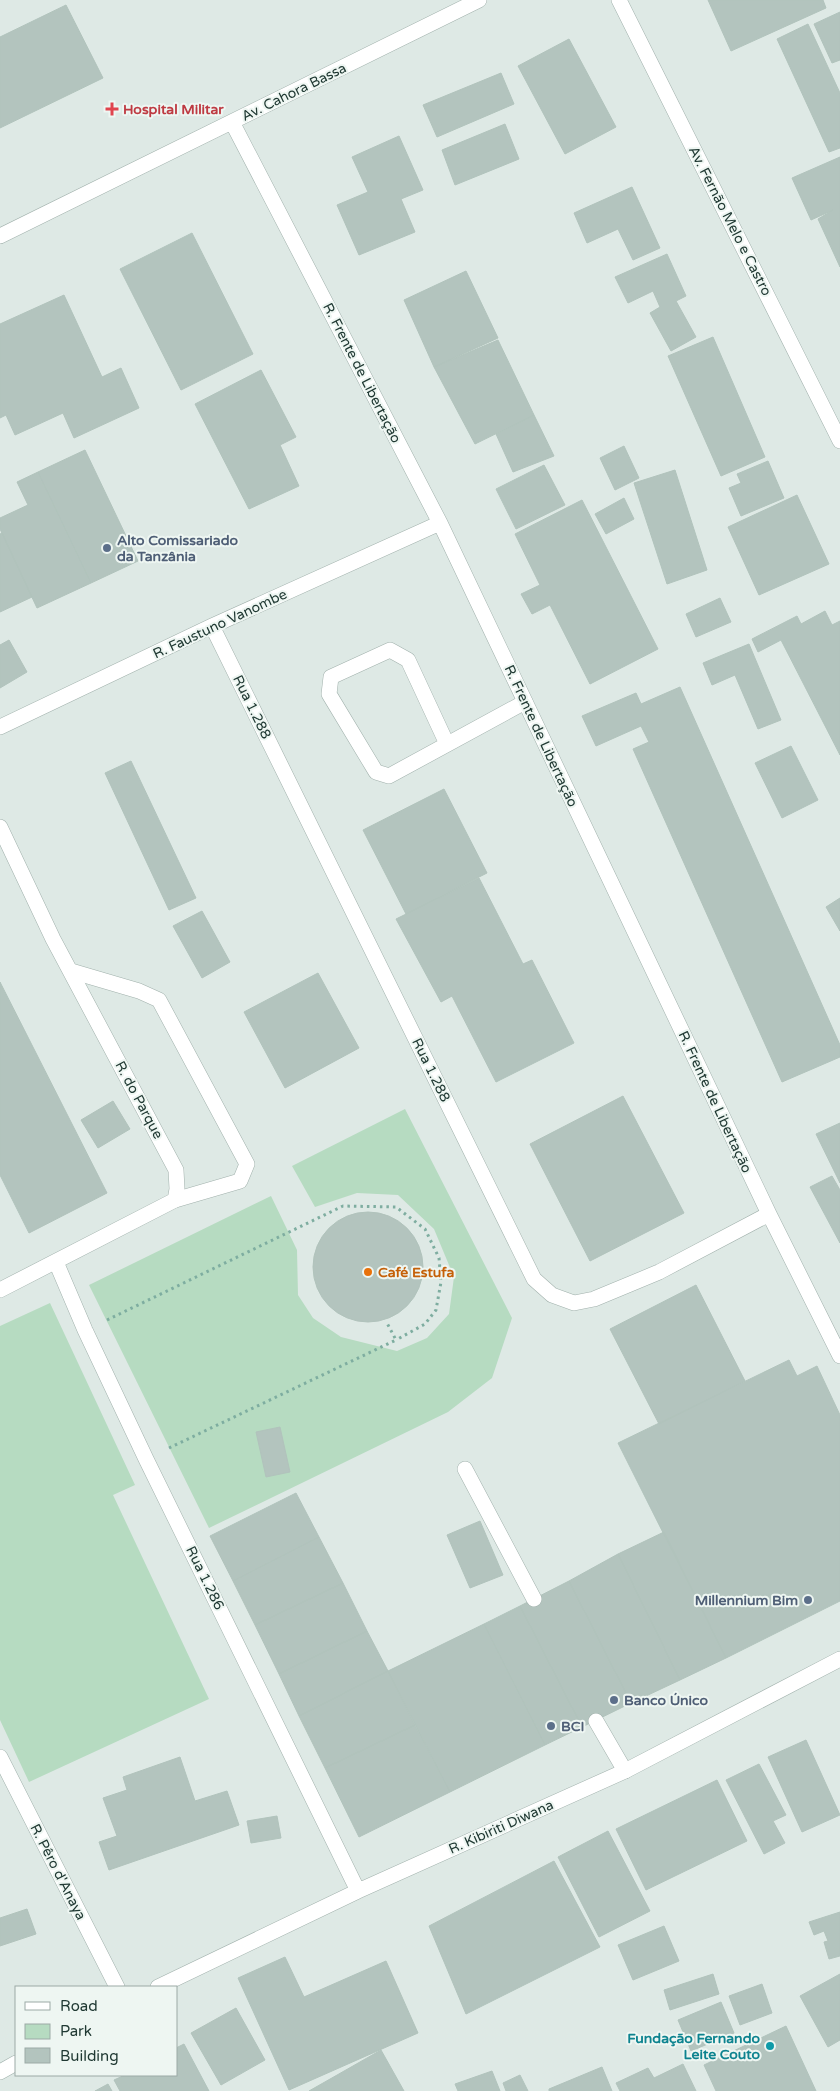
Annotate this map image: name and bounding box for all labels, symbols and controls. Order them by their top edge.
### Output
street label: Av. Cahora Bassa [239,59,349,125]
place label: Hospital Militar [123,101,224,118]
marker: Hospital Militar [105,102,119,116]
street label: Av. Fernão Melo e Castro [685,143,775,299]
street label: R. Frente de Libertação [319,300,405,446]
place label: Alto Comissariado da Tanzânia [117,532,238,565]
marker: Alto Comissariado da Tanzânia [101,542,113,554]
street label: R. Faustuno Vanombe [150,585,290,662]
street label: R. Frente de Libertação [501,662,581,810]
street label: Rua 1.288 [229,672,275,742]
street label: R. Frente de Libertação [675,1028,755,1176]
street label: Rua 1.288 [408,1035,454,1105]
street label: R. do Parque [111,1058,167,1142]
place label: Café Estufa [378,1264,454,1281]
marker: Café Estufa [362,1266,374,1278]
street label: Rua 1.286 [182,1543,228,1613]
place label: Millennium Bim [695,1592,798,1609]
marker: Millennium Bim [802,1594,814,1606]
place label: Banco Único [624,1692,708,1709]
marker: Banco Único [608,1694,620,1706]
place label: BCI [561,1718,584,1735]
marker: BCI [545,1720,557,1732]
street label: R. Kibiriti Diwana [446,1796,556,1858]
street label: R. Pêro d'Anaya [26,1821,90,1923]
legend [15,1986,178,2076]
text: Road [60,1997,98,2015]
text: Park [60,2022,92,2040]
place label: Fundação Fernando Leite Couto [627,2030,760,2063]
marker: Fundação Fernando Leite Couto [764,2040,776,2052]
text: Building [60,2047,119,2065]

